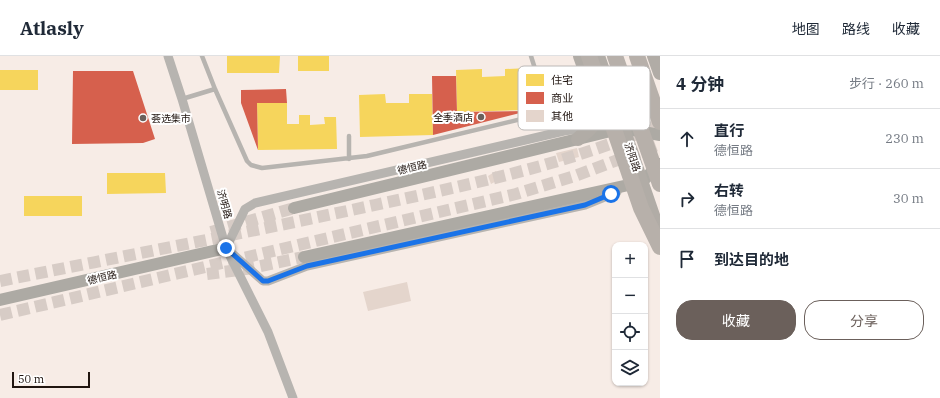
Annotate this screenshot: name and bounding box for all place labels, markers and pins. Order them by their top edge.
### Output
place label: 全季酒店 [433,111,473,124]
place label: 荟选集市 [151,112,191,125]
marker: 全季酒店 [476,112,486,122]
marker: 荟选集市 [138,113,148,123]

